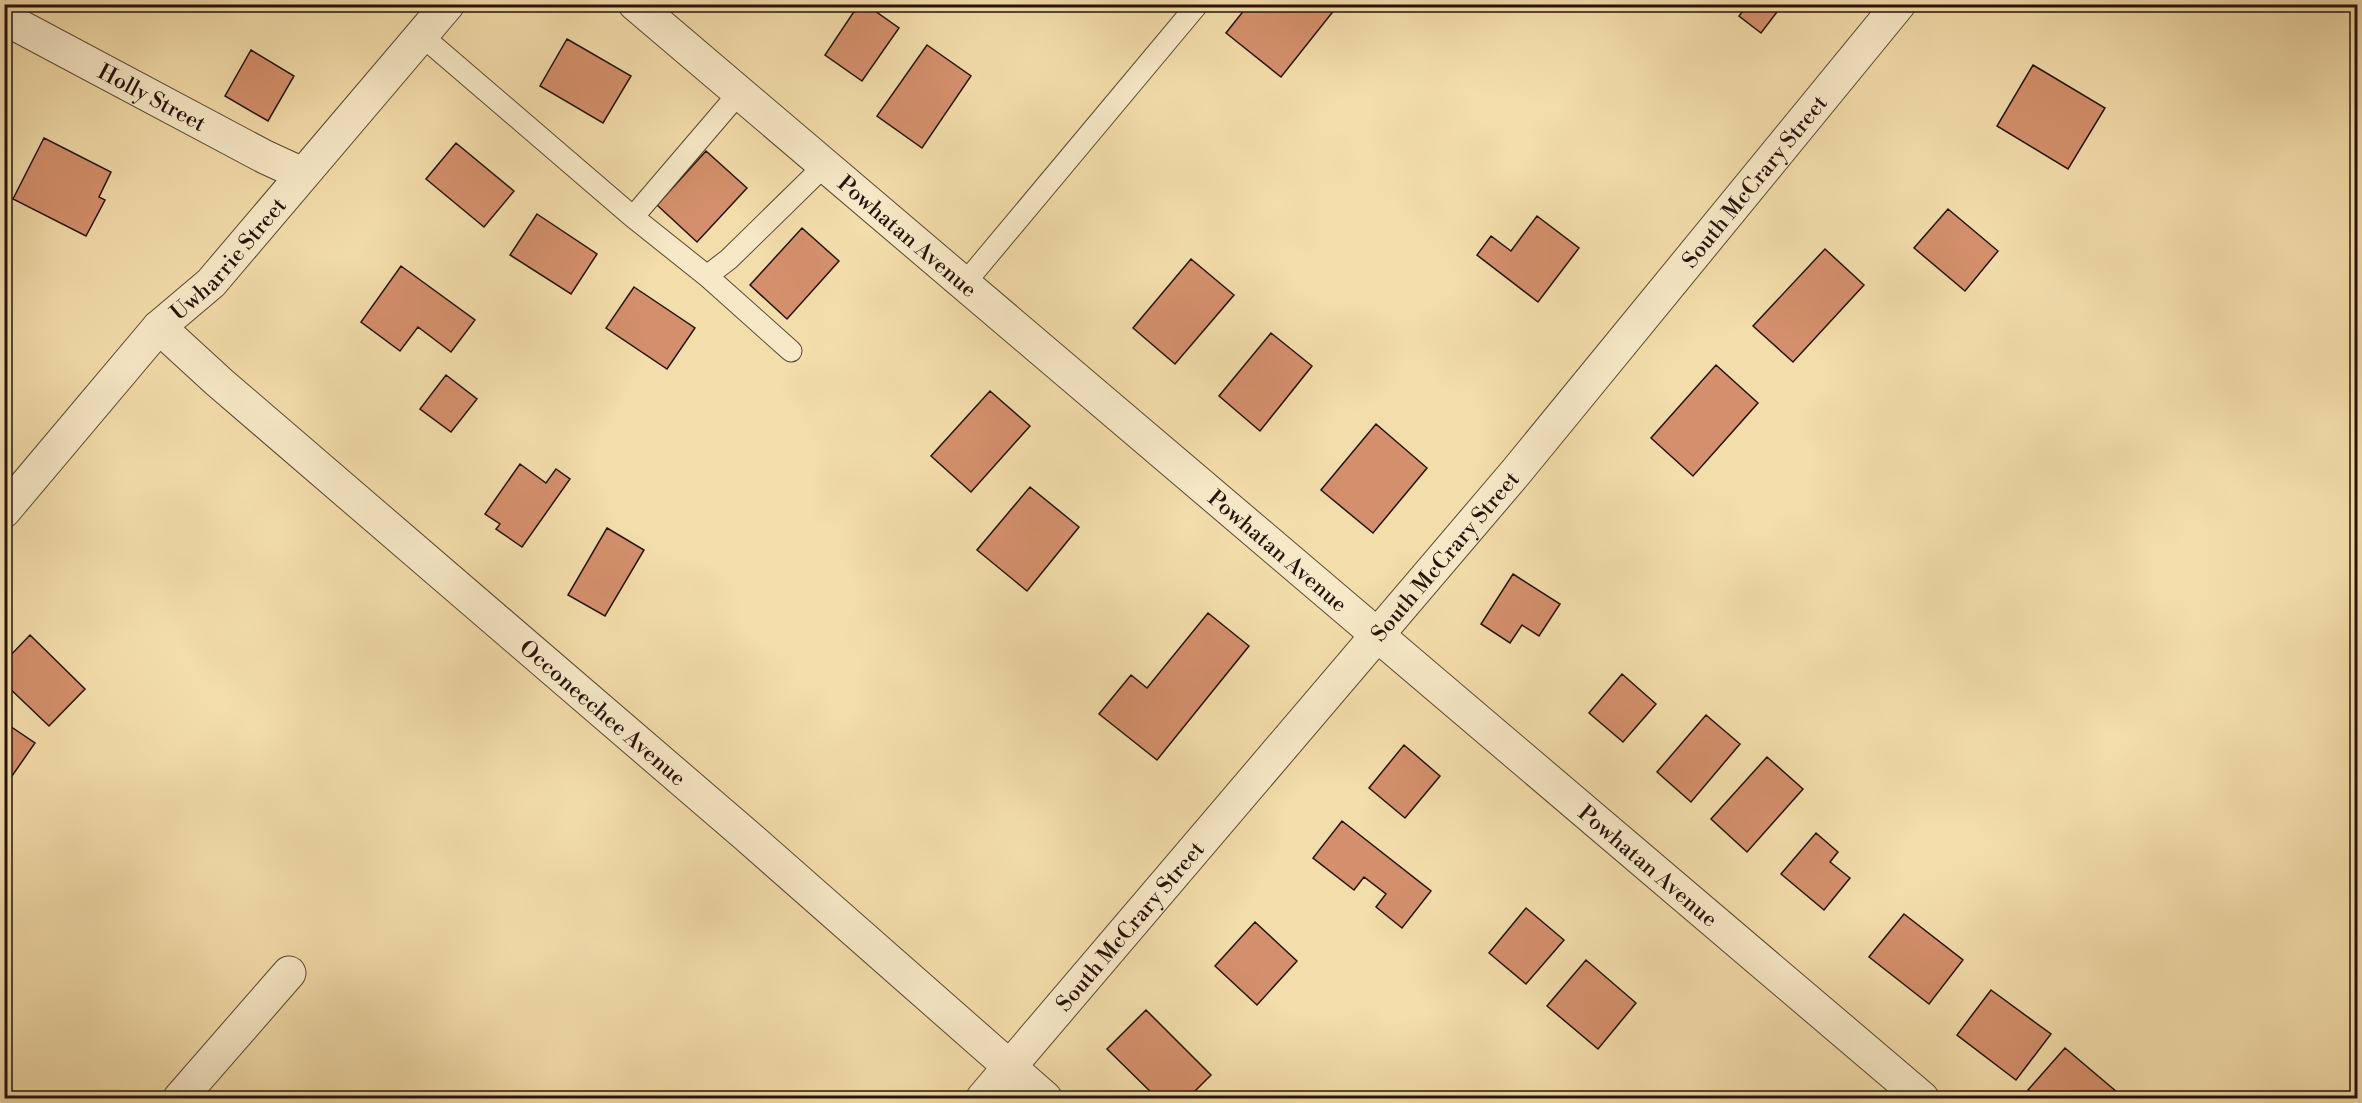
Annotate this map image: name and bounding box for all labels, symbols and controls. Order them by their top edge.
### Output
street label: Holly Street [93,59,210,138]
street label: South McCrary Street [1677,90,1834,274]
street label: Powhatan Avenue [832,170,982,304]
street label: Uwharrie Street [165,192,293,327]
street label: South McCrary Street [1366,466,1526,647]
street label: Powhatan Avenue [1202,485,1352,619]
street label: Occoneechee Avenue [514,634,691,792]
street label: Powhatan Avenue [1572,800,1723,933]
street label: South McCrary Street [1051,836,1211,1017]

